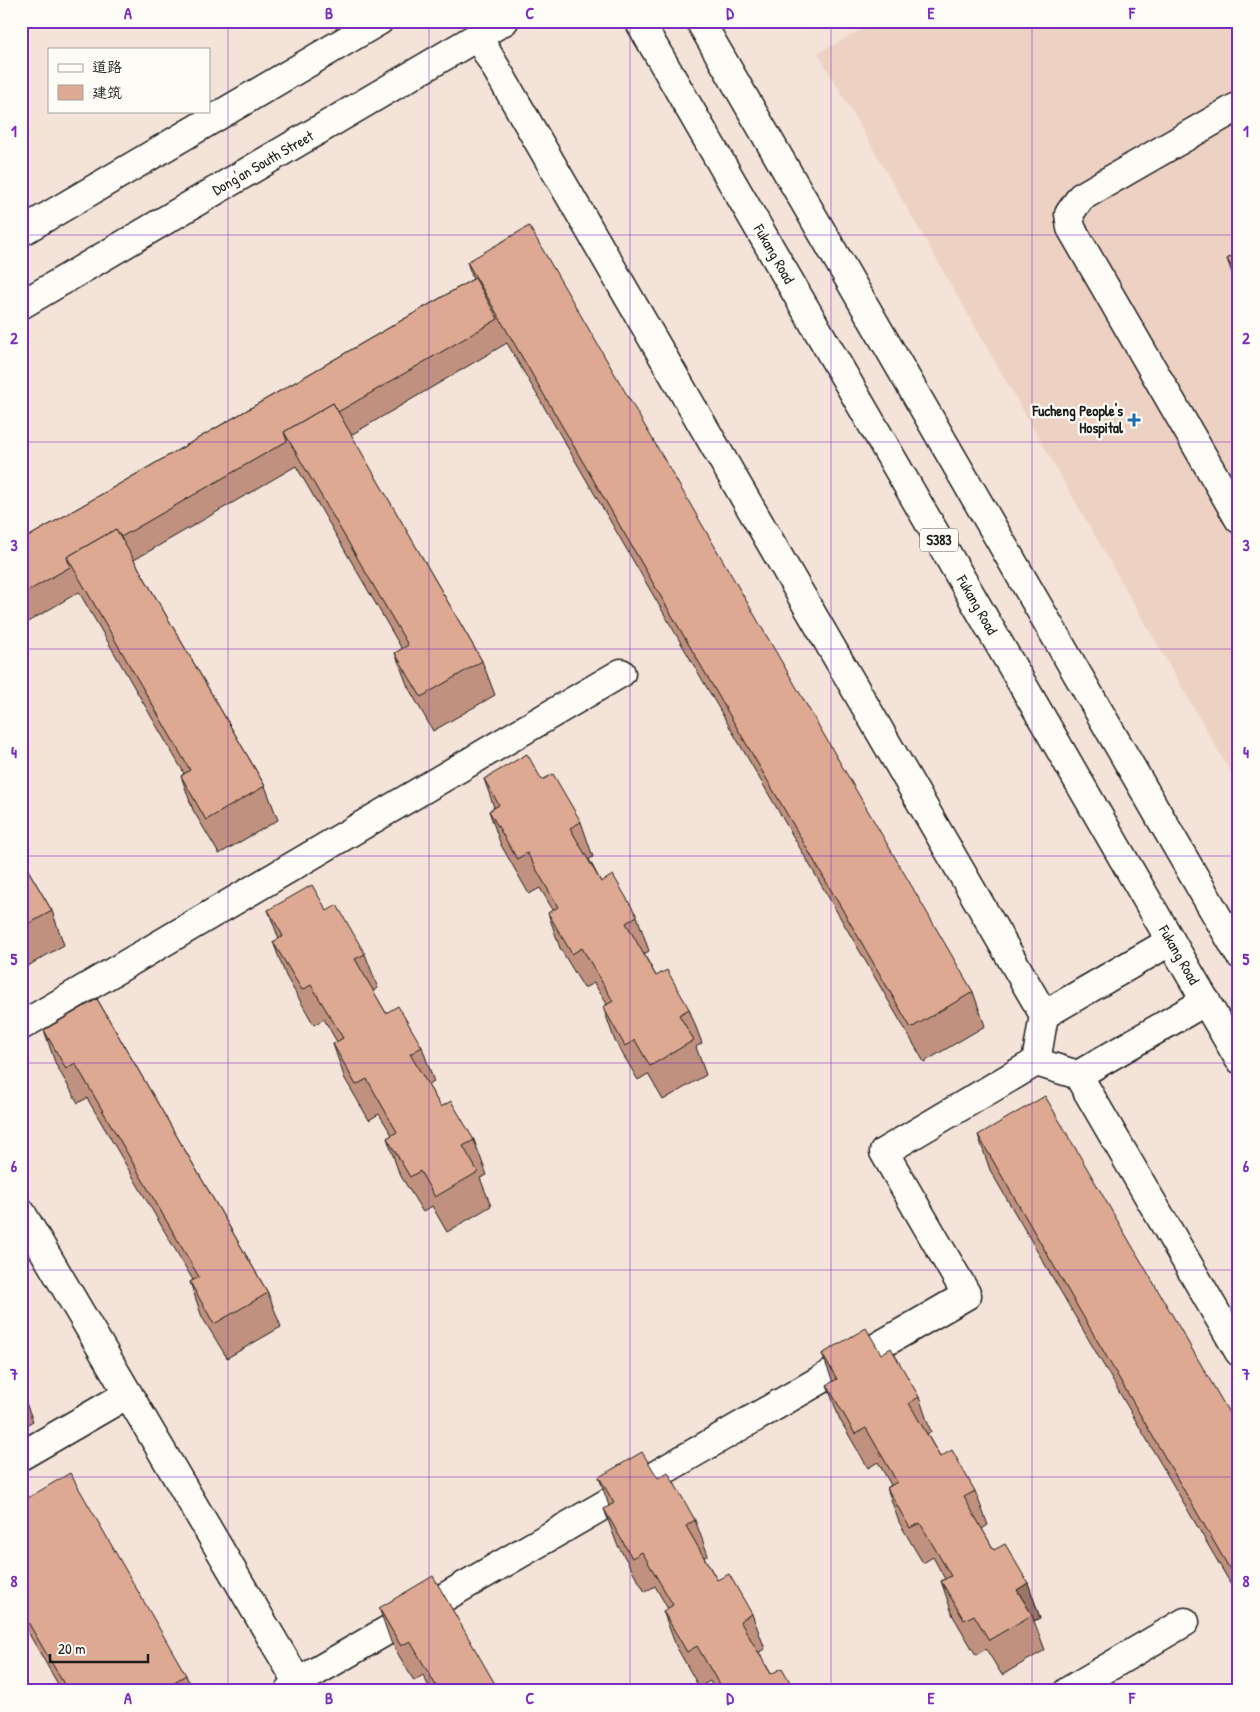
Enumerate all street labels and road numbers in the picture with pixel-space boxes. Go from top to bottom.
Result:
street label: Dong'an South Street [208,125,318,200]
street label: Fukang Road [749,219,800,287]
road number: S383 [920,528,958,552]
street label: Fukang Road [952,570,1003,638]
street label: Fukang Road [1154,920,1205,988]

